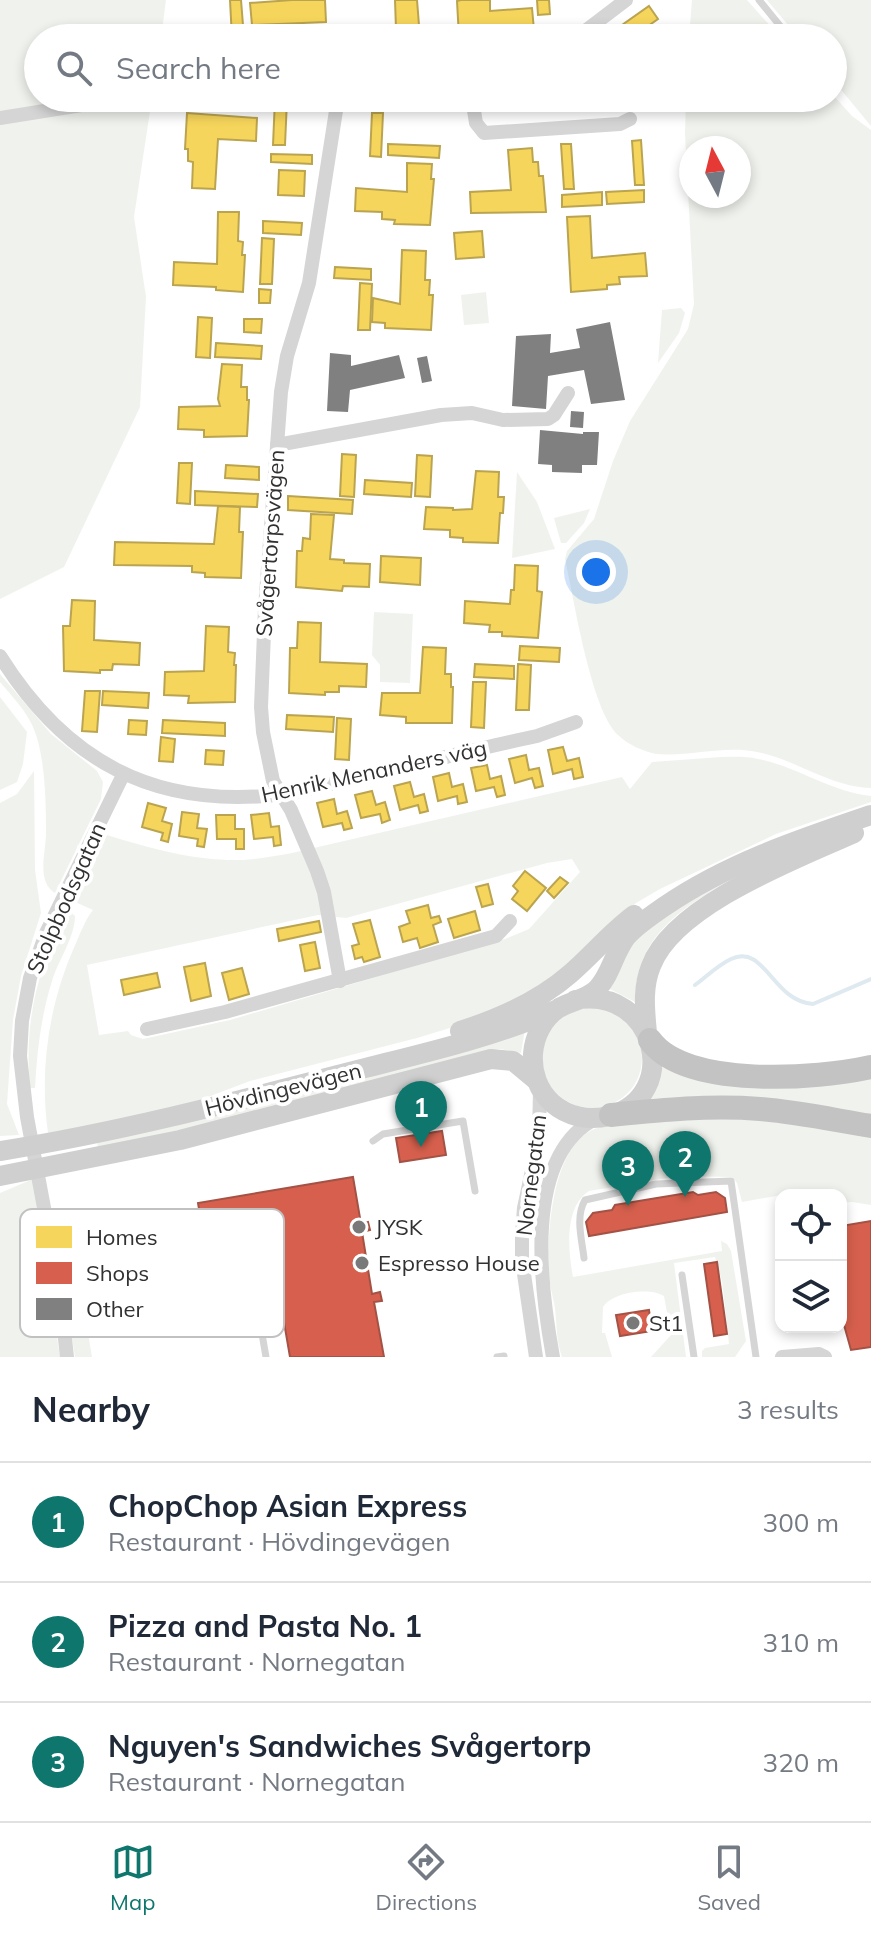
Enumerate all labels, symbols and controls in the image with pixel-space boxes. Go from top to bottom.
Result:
search box [24,24,847,112]
icon: search [52,46,96,90]
text: Search here [116,49,281,87]
north arrow [679,136,751,208]
street label: Svågertorpsvägen [250,449,290,637]
your location [576,552,616,592]
street label: Henrik Menanders väg [259,733,489,809]
street label: Stolpbodsgatan [20,818,112,978]
street label: Hövdingevägen [202,1056,364,1122]
pin: 1 [395,1081,447,1147]
street label: Nornegatan [510,1113,552,1237]
pin: 2 [659,1131,711,1197]
pin: 3 [602,1140,654,1206]
map controls [775,1189,847,1333]
button: locate [775,1189,847,1261]
legend [20,1209,284,1337]
place label: JYSK [375,1213,424,1241]
marker: JYSK [350,1218,368,1236]
text: Homes [86,1223,158,1251]
place label: Espresso House [378,1249,540,1277]
marker: Espresso House [353,1254,371,1272]
text: Shops [86,1259,149,1287]
button: layers [775,1261,847,1333]
text: Other [86,1295,144,1323]
place label: St1 [649,1309,684,1337]
marker: St1 [624,1314,642,1332]
text: Nearby [32,1388,150,1431]
text: 3 results [737,1393,839,1426]
text: ChopChop Asian Express [108,1487,467,1525]
text: 1 [50,1506,66,1539]
text: 300 m [763,1506,839,1539]
text: Restaurant · Hövdingevägen [108,1525,450,1558]
text: Pizza and Pasta No. 1 [108,1607,422,1645]
text: 2 [50,1626,66,1659]
text: 310 m [763,1626,839,1659]
text: Restaurant · Nornegatan [108,1645,405,1678]
text: Nguyen's Sandwiches Svågertorp [108,1727,591,1765]
text: 3 [50,1746,66,1779]
text: 320 m [763,1746,839,1779]
text: Restaurant · Nornegatan [108,1765,405,1798]
tab: Map [110,1840,155,1916]
tab: Directions [376,1840,477,1916]
tab: Saved [697,1840,761,1916]

